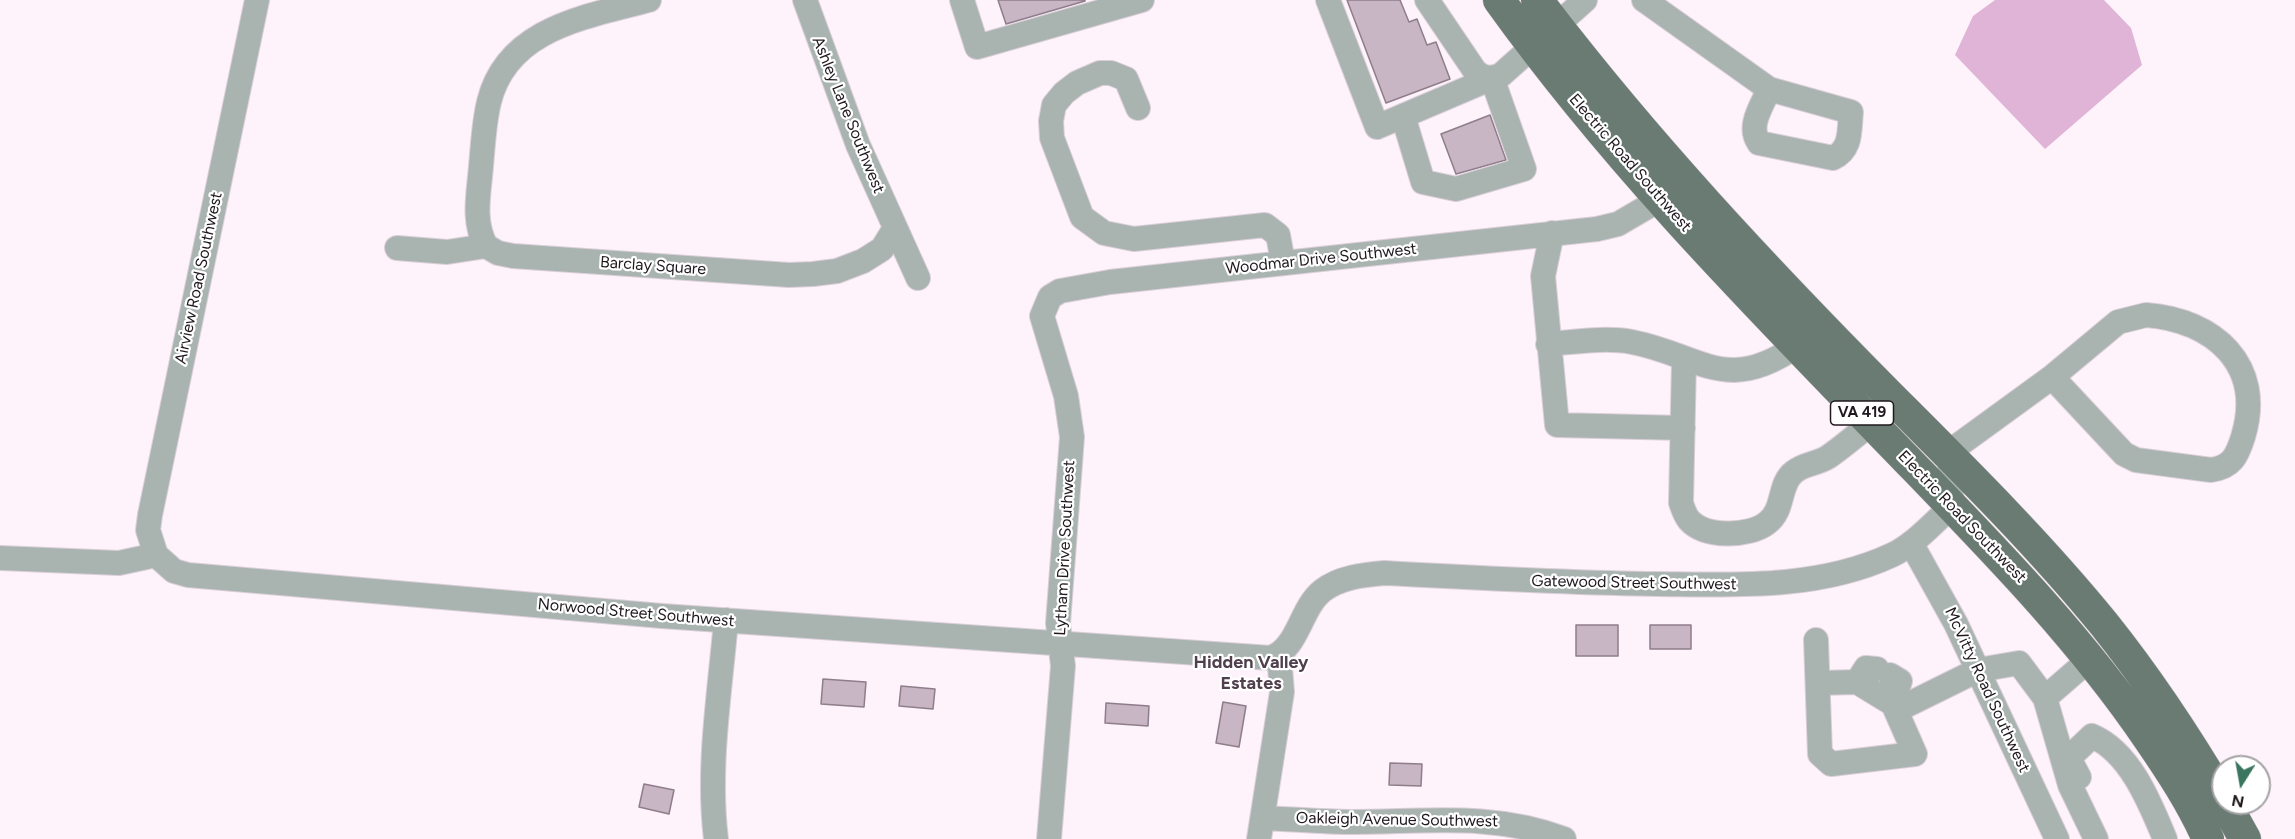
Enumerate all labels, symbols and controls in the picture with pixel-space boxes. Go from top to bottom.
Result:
street label: Ashley Lane Southwest [808,34,888,196]
street label: Electric Road Southwest [1565,90,1695,236]
street label: Airview Road Southwest [171,190,227,366]
street label: Woodmar Drive Southwest [1224,239,1418,279]
street label: Barclay Square [599,253,707,279]
road number: VA 419 [1830,401,1894,425]
street label: Electric Road Southwest [1894,447,2030,587]
street label: Lytham Drive Southwest [1051,460,1079,636]
street label: Gatewood Street Southwest [1531,572,1737,594]
street label: Norwood Street Southwest [537,595,735,631]
street label: McVitty Road Southwest [1940,604,2034,776]
district label: Hidden Valley Estates [1194,652,1308,694]
north arrow [2211,755,2271,815]
text: N [2230,791,2246,812]
street label: Oakleigh Avenue Southwest [1296,809,1498,831]

